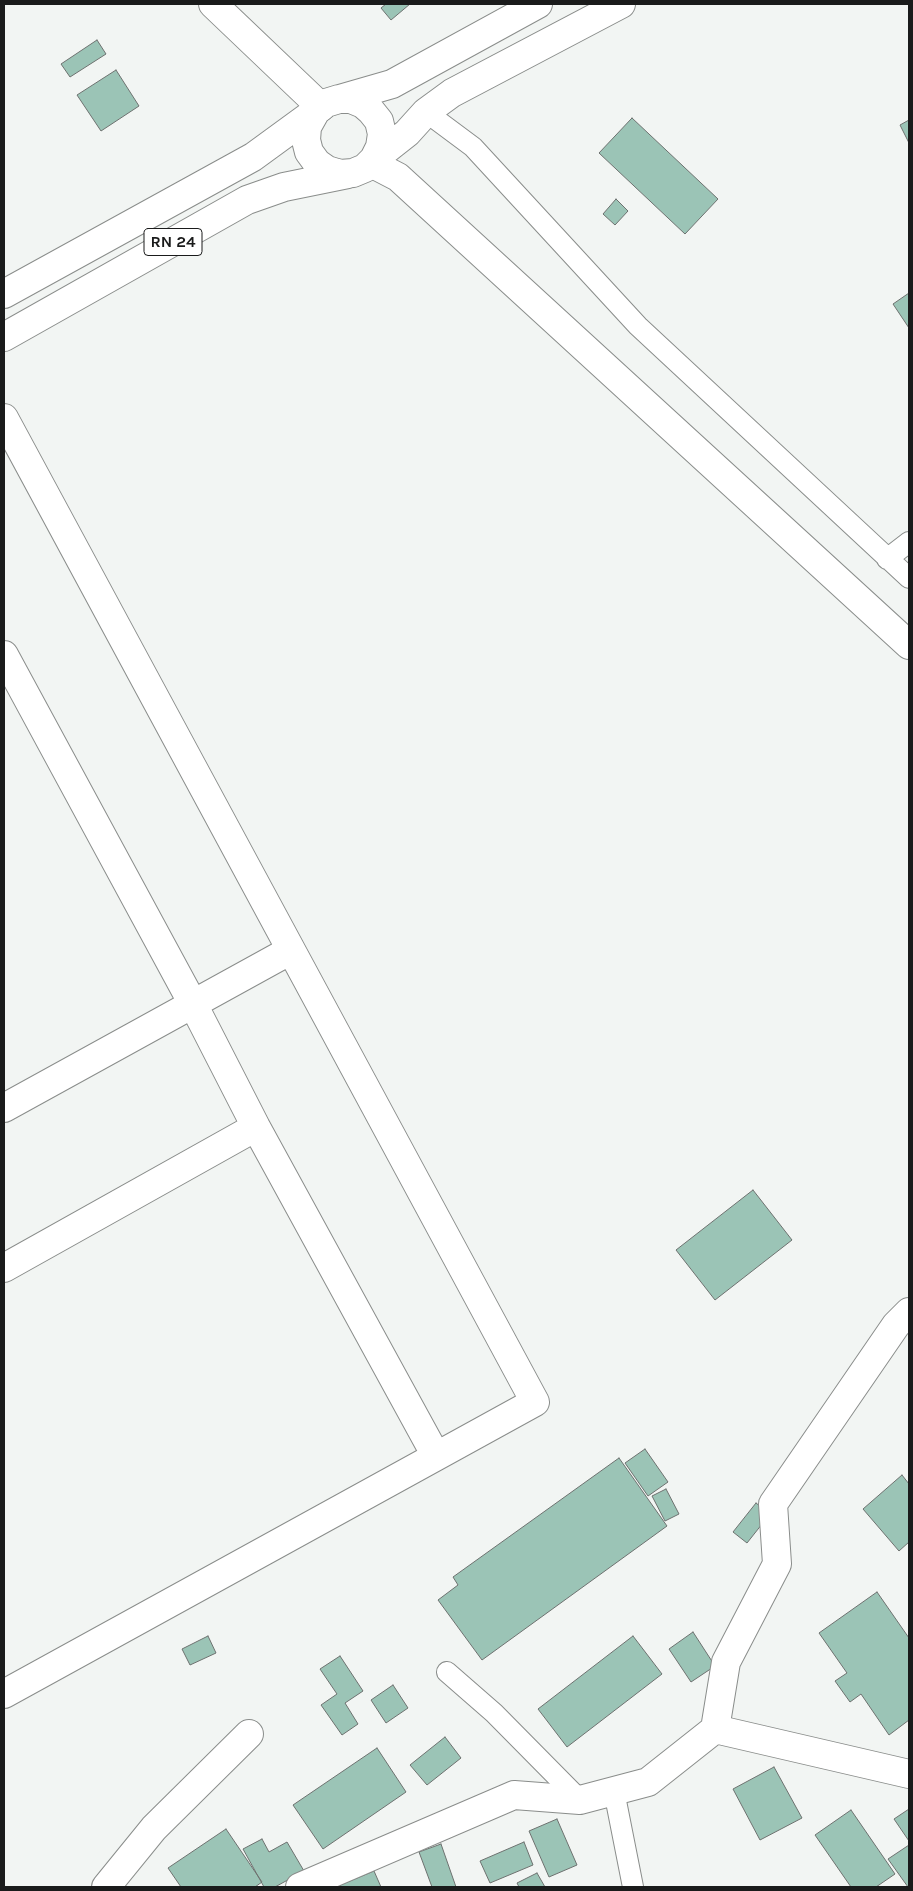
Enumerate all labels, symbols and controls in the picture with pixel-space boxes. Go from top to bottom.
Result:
road number: RN 24 [144,228,202,256]

